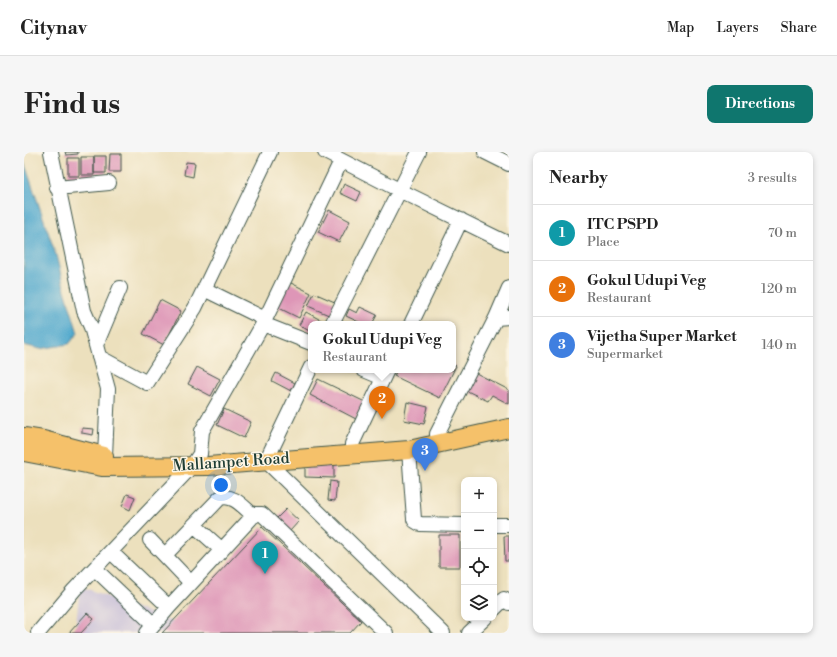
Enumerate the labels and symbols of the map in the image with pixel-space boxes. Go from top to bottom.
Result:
pin: 2 [369,386,395,419]
pin: 3 [412,438,438,471]
street label: Mallampet Road [172,448,290,476]
your location [211,475,231,495]
pin: 1 [252,541,278,574]

